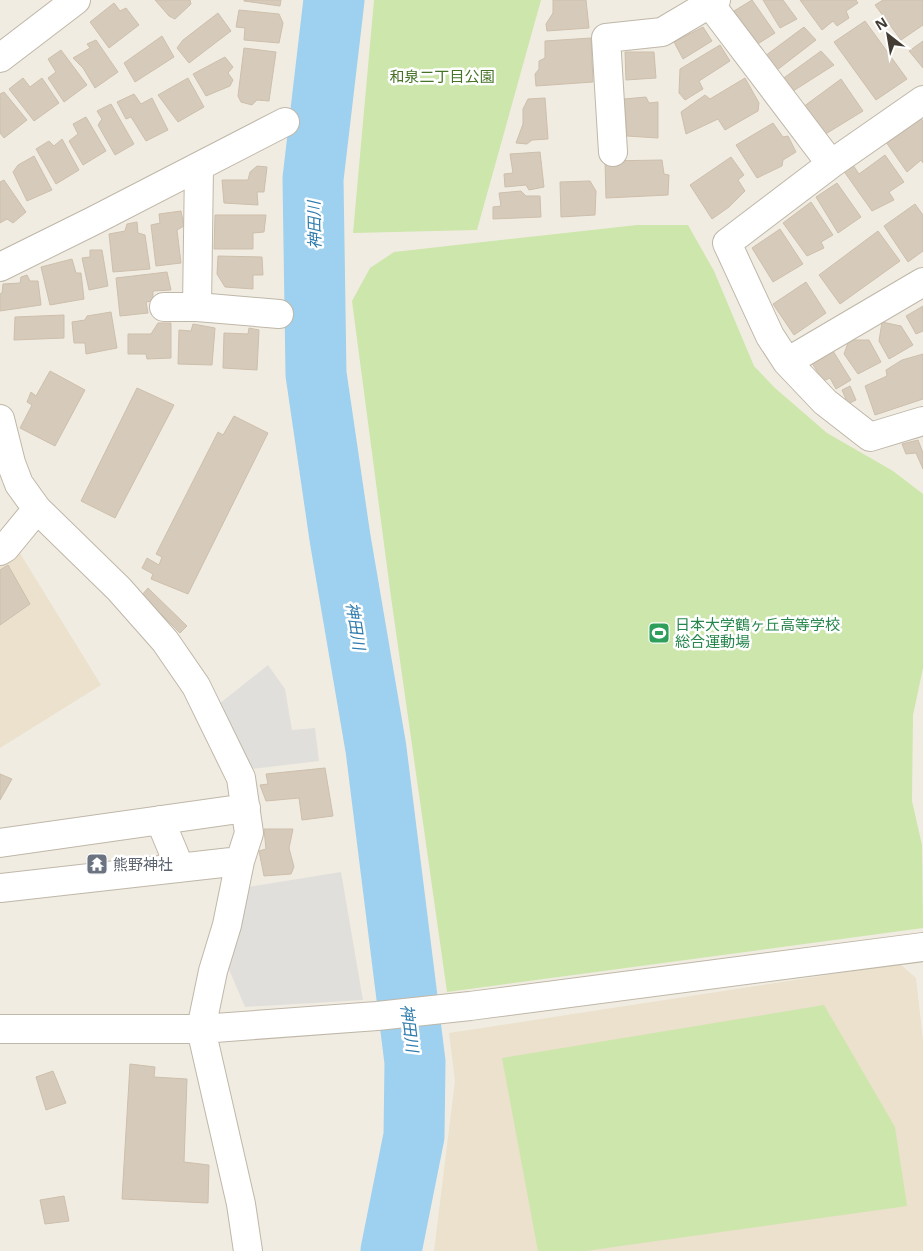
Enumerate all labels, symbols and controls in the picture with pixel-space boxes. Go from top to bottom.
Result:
north arrow [863,10,913,60]
text: N [871,12,891,35]
park label: 和泉二丁目公園 [389,66,495,86]
water label: 神田川 [303,199,325,249]
water label: 神田川 [341,601,371,653]
place label: 日本大学鶴ヶ丘高等学校 総合運動場 [675,614,840,651]
sports icon: 日本大学鶴ヶ丘高等学校 総合運動場 [647,621,671,645]
temple icon: 熊野神社 [85,852,109,876]
place label: 熊野神社 [113,854,173,874]
water label: 神田川 [396,1003,424,1055]

